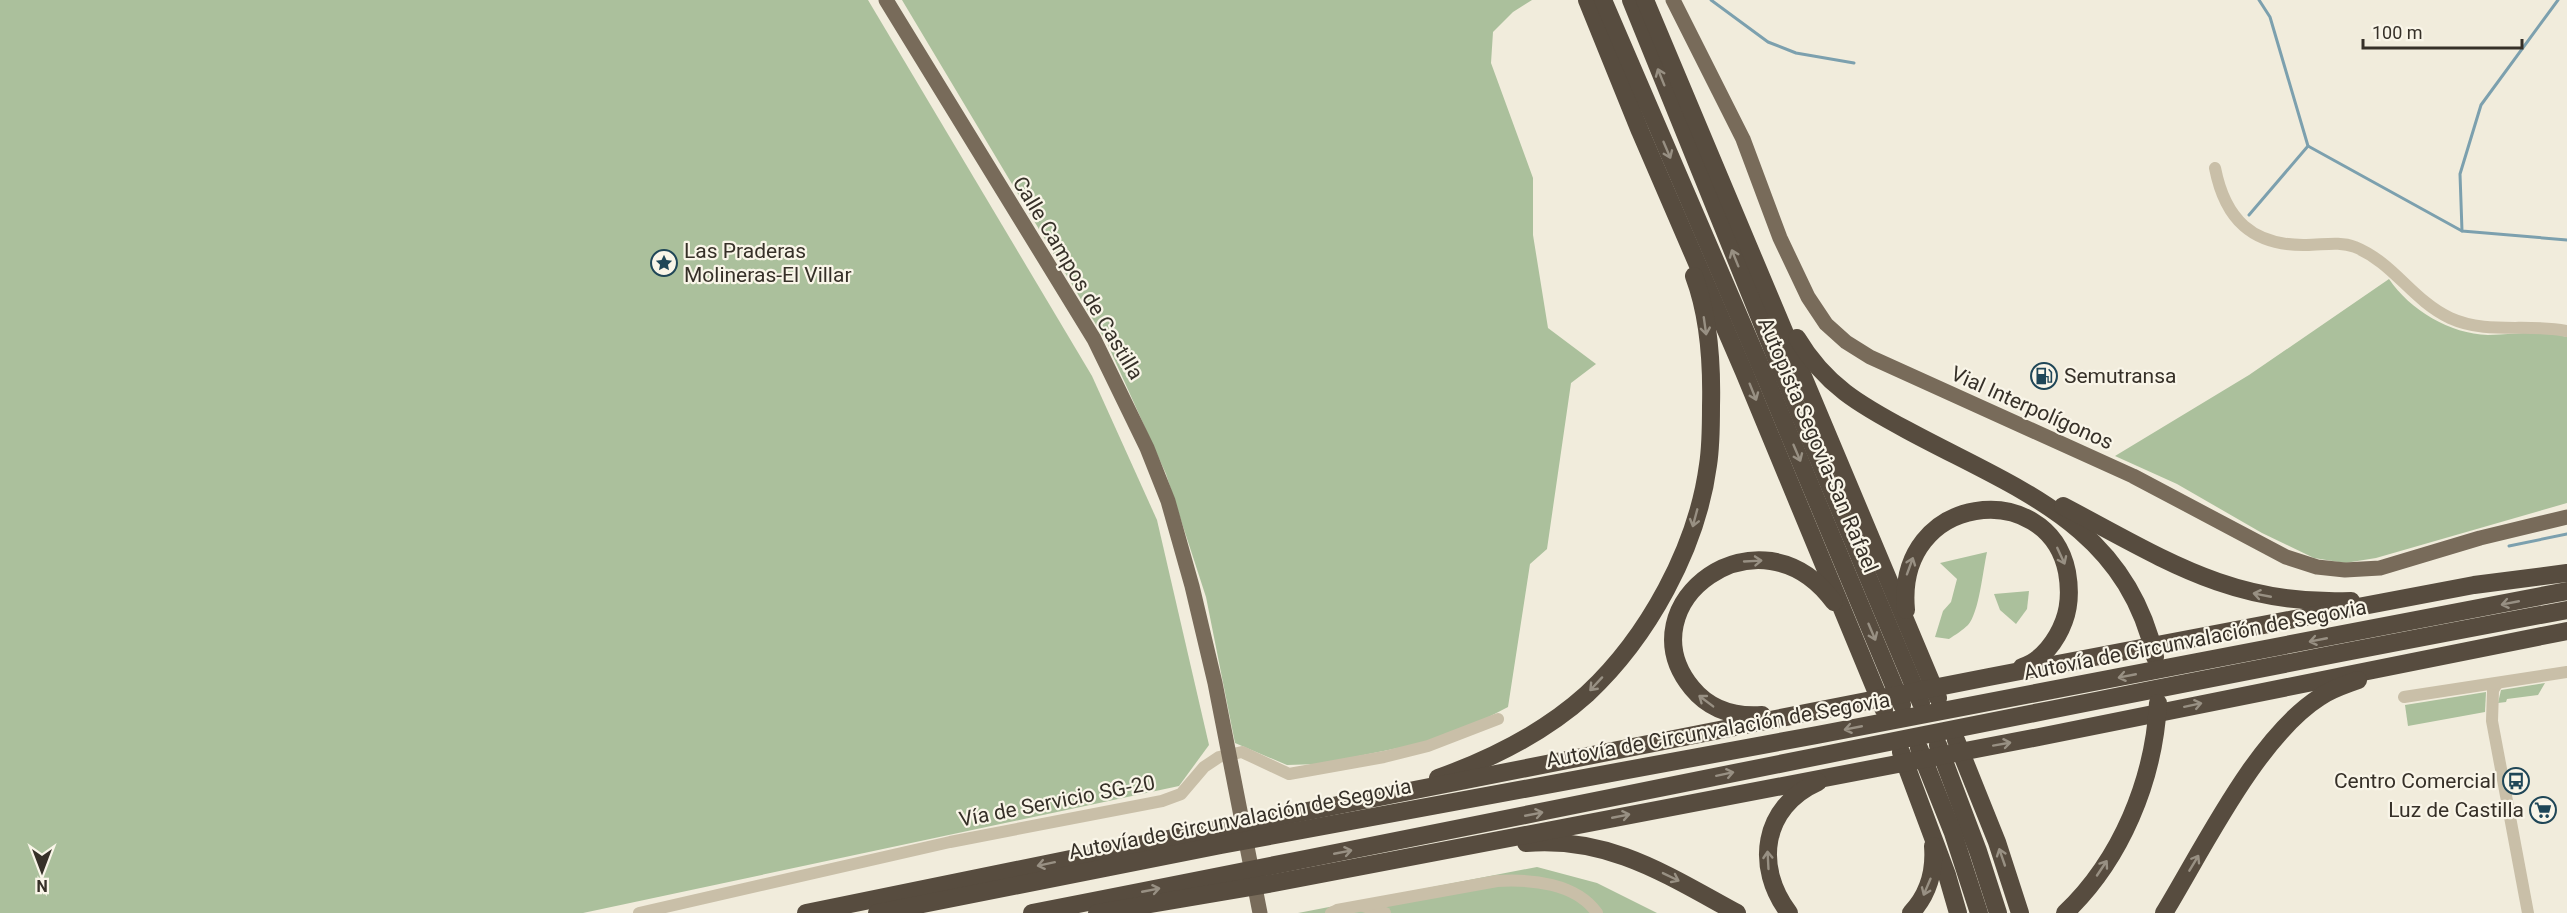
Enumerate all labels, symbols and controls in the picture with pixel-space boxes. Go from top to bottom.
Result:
scale bar [2363,12,2522,50]
text: 100 m [2372,22,2423,43]
one-way arrow [1655,68,1666,87]
one-way arrow [1662,141,1673,159]
street label: Calle Campos de Castilla [1008,172,1148,384]
place label: Las Praderas Molineras-El Villar [684,239,852,287]
place icon: Las Praderas Molineras-El Villar [649,248,679,278]
one-way arrow [1729,249,1740,267]
street label: Autopista Segovia-San Rafael [1753,314,1883,576]
one-way arrow [1700,315,1711,335]
street label: Vial Interpolígonos [1947,361,2117,455]
fuel station icon: Semutransa [2029,361,2059,391]
place label: Semutransa [2064,364,2176,388]
one-way arrow [1748,382,1759,401]
one-way arrow [1792,443,1803,461]
one-way arrow [1689,509,1700,528]
one-way arrow [2056,547,2068,565]
one-way arrow [1742,555,1762,566]
one-way arrow [1906,557,1917,576]
one-way arrow [2252,589,2272,600]
street label: Autovía de Circunvalación de Segovia [2022,595,2368,685]
one-way arrow [2500,598,2520,609]
one-way arrow [1867,623,1878,641]
one-way arrow [2309,635,2329,646]
one-way arrow [2117,671,2137,682]
one-way arrow [1589,676,1603,691]
street label: Autovía de Circunvalación de Segovia [1544,688,1892,772]
one-way arrow [1699,694,1715,707]
one-way arrow [2183,699,2202,710]
one-way arrow [1843,723,1863,734]
one-way arrow [1992,738,2011,749]
bus stop icon: Centro Comercial [2501,766,2531,796]
one-way arrow [1715,768,1734,779]
place label: Centro Comercial [2334,769,2496,793]
street label: Vía de Servicio SG-20 [957,770,1157,832]
street label: Autovía de Circunvalación de Segovia [1067,774,1413,864]
supermarket icon: Luz de Castilla [2528,795,2558,825]
place label: Luz de Castilla [2388,798,2524,822]
one-way arrow [1524,808,1543,819]
one-way arrow [1611,810,1631,821]
north arrow [12,841,72,901]
one-way arrow [1332,846,1352,857]
one-way arrow [1996,848,2007,867]
one-way arrow [1763,850,1774,870]
one-way arrow [2189,855,2201,872]
one-way arrow [1036,859,1056,870]
one-way arrow [2096,860,2108,877]
one-way arrow [1661,872,1679,883]
text: N [36,876,48,895]
one-way arrow [1921,877,1932,895]
one-way arrow [1141,884,1161,895]

